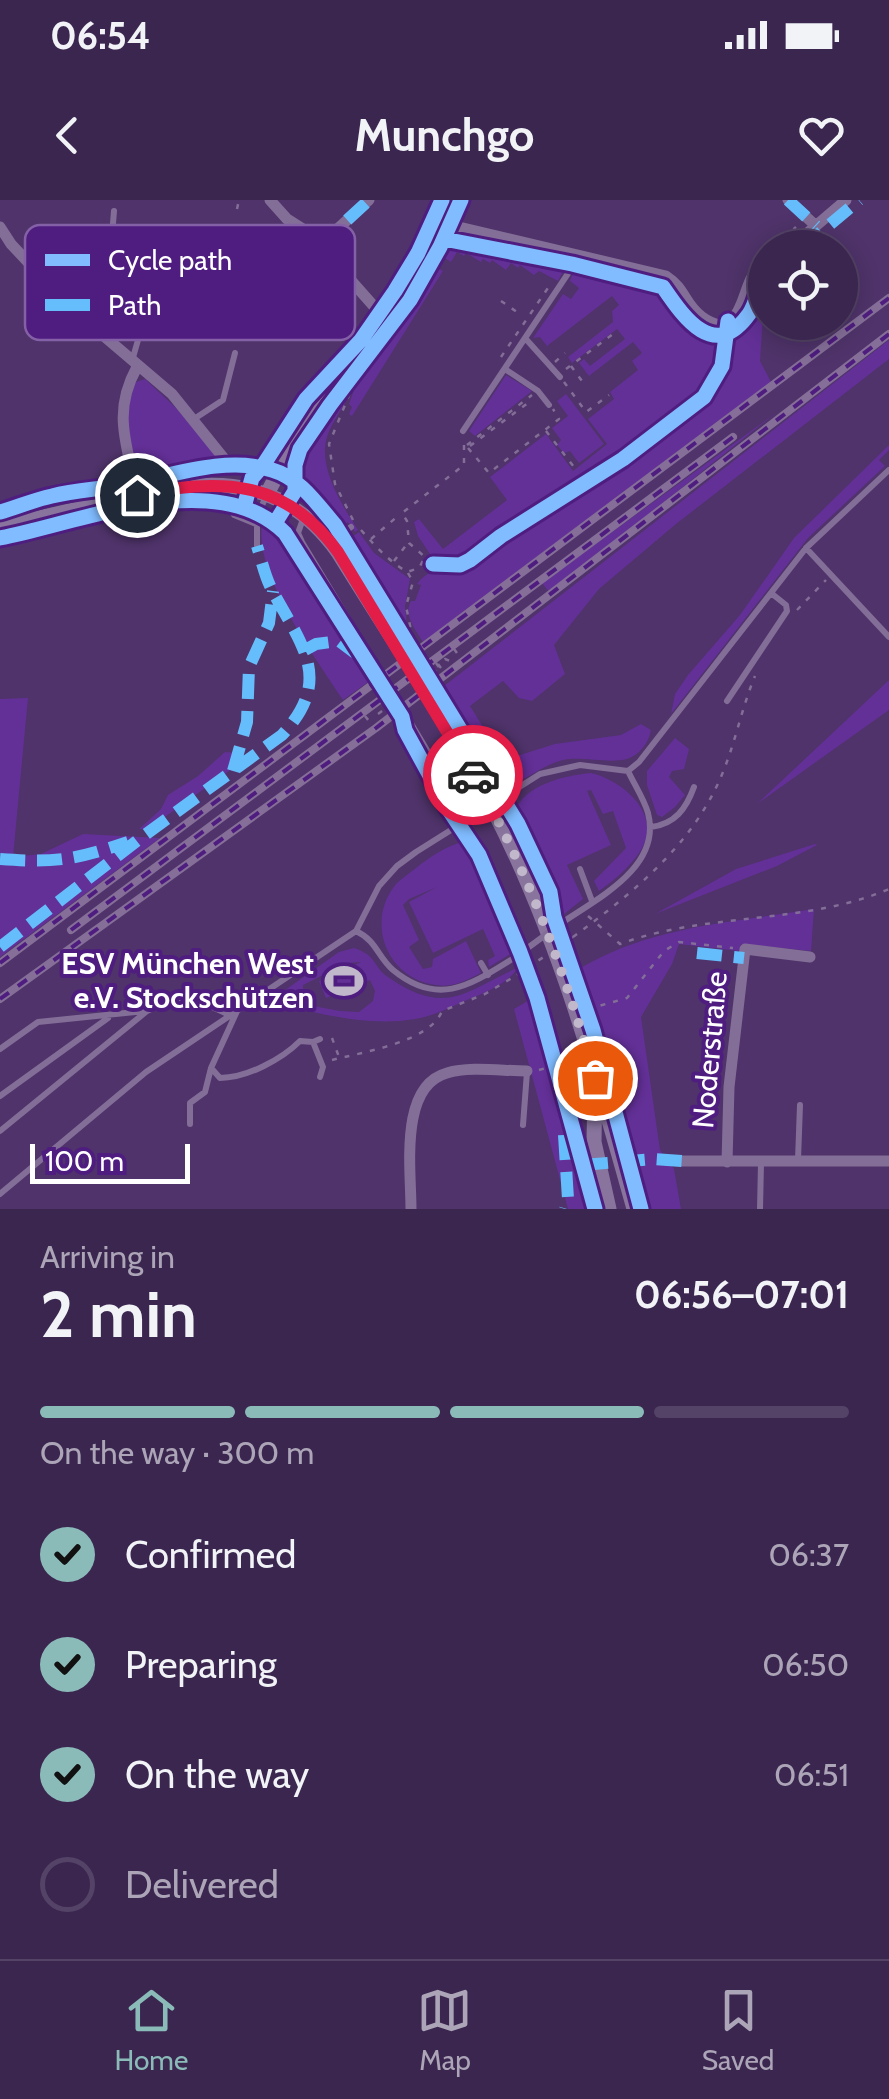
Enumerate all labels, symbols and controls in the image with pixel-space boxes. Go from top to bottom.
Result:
text: 06:54 [50,12,151,59]
icon: back [40,108,95,163]
text: Munchgo [355,108,534,162]
icon: heart [794,108,849,163]
legend [25,225,355,340]
map controls [748,230,858,340]
button: locate [748,230,858,340]
text: Cycle path [108,243,232,277]
text: Path [108,288,161,322]
pin [95,453,180,538]
icon: home [110,468,165,523]
courier [423,725,523,825]
icon: car [446,748,501,803]
place label: ESV München West e.V. Stockschützen [61,945,314,1016]
sports icon: ESV München West e.V. Stockschützen [323,960,365,1002]
street label: Noderstraße [684,970,735,1130]
pin [553,1036,638,1121]
icon: bag [568,1051,623,1106]
scale bar [30,1139,190,1184]
text: 100 m [45,1144,124,1178]
text: Arriving in [40,1237,175,1276]
text: 06:56–07:01 [634,1271,849,1318]
text: 2 min [40,1274,197,1353]
text: On the way · 300 m [40,1433,314,1472]
icon: check [40,1527,95,1582]
text: Confirmed [125,1531,296,1578]
text: 06:37 [768,1535,849,1574]
icon: check [40,1637,95,1692]
text: Preparing [125,1641,277,1688]
text: 06:50 [762,1645,849,1684]
icon: check [40,1747,95,1802]
text: On the way [125,1751,309,1798]
text: 06:51 [774,1755,849,1794]
text: Delivered [125,1861,279,1908]
tab: Home [115,1983,188,2077]
tab: Map [417,1983,472,2077]
tab: Saved [702,1983,774,2077]

